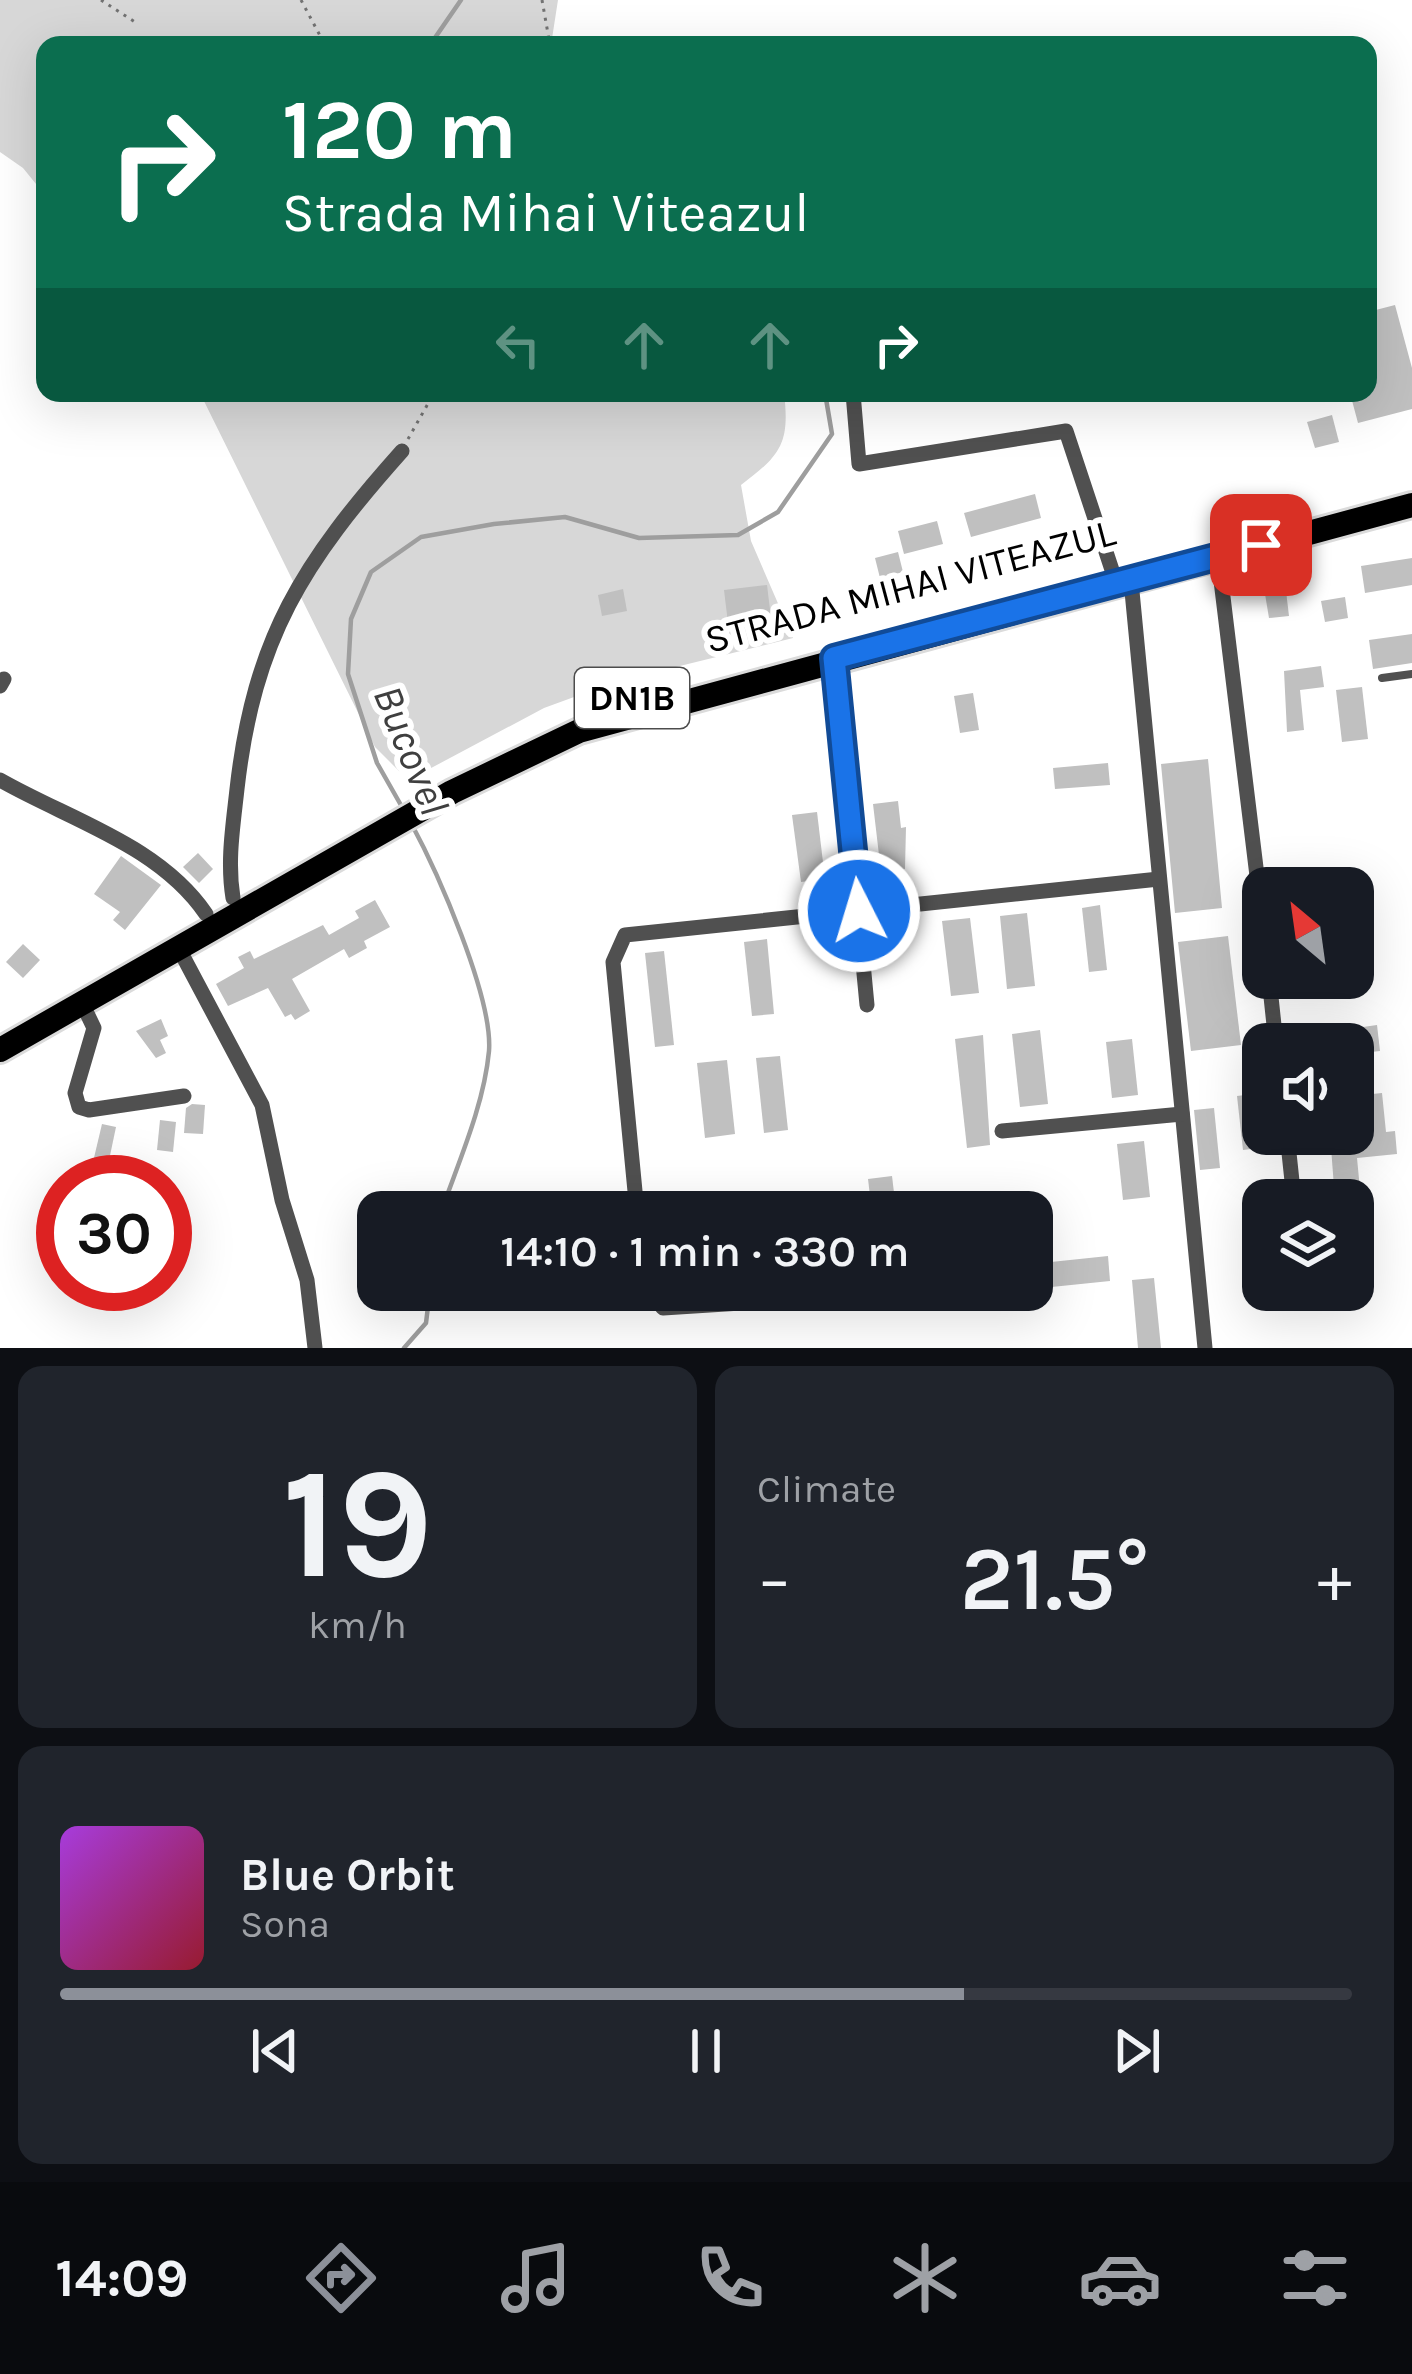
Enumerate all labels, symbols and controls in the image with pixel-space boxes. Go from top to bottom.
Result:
text: 120 m [282,81,517,179]
icon: right [84,84,240,240]
text: Strada Mihai Viteazul [282,181,809,245]
icon: left [485,312,551,378]
icon: ahead [611,312,677,378]
icon: ahead [737,312,803,378]
icon: right [863,312,929,378]
pin [1210,494,1312,596]
street label: STRADA MIHAI VITEAZUL [700,509,1120,663]
icon: arrive [1228,512,1294,578]
road number: DN1B [575,668,689,728]
water label: Bucovel [362,678,460,822]
position arrow [796,848,922,974]
north arrow [1242,867,1374,999]
map controls [1242,867,1374,1311]
button: sound [1242,1023,1374,1155]
speed limit sign: 30 [36,1155,192,1311]
button: layers [1242,1179,1374,1311]
text: 14:10 · 1 min · 330 m [500,1225,910,1277]
text: 19 [282,1433,433,1615]
text: Climate [757,1466,896,1512]
text: 21.5° [960,1526,1149,1632]
text: − [757,1540,792,1618]
text: + [1317,1540,1352,1618]
text: km/h [308,1602,407,1648]
text: Blue Orbit [240,1849,455,1901]
text: Sona [240,1901,330,1947]
icon: previous [242,2018,308,2084]
icon: pause [673,2018,739,2084]
icon: next [1104,2018,1170,2084]
icon: directions [299,2236,383,2320]
icon: music [494,2236,578,2320]
icon: phone [688,2236,772,2320]
icon: climate [883,2236,967,2320]
icon: car [1078,2236,1162,2320]
icon: filters [1273,2236,1357,2320]
text: 14:09 [55,2246,188,2310]

